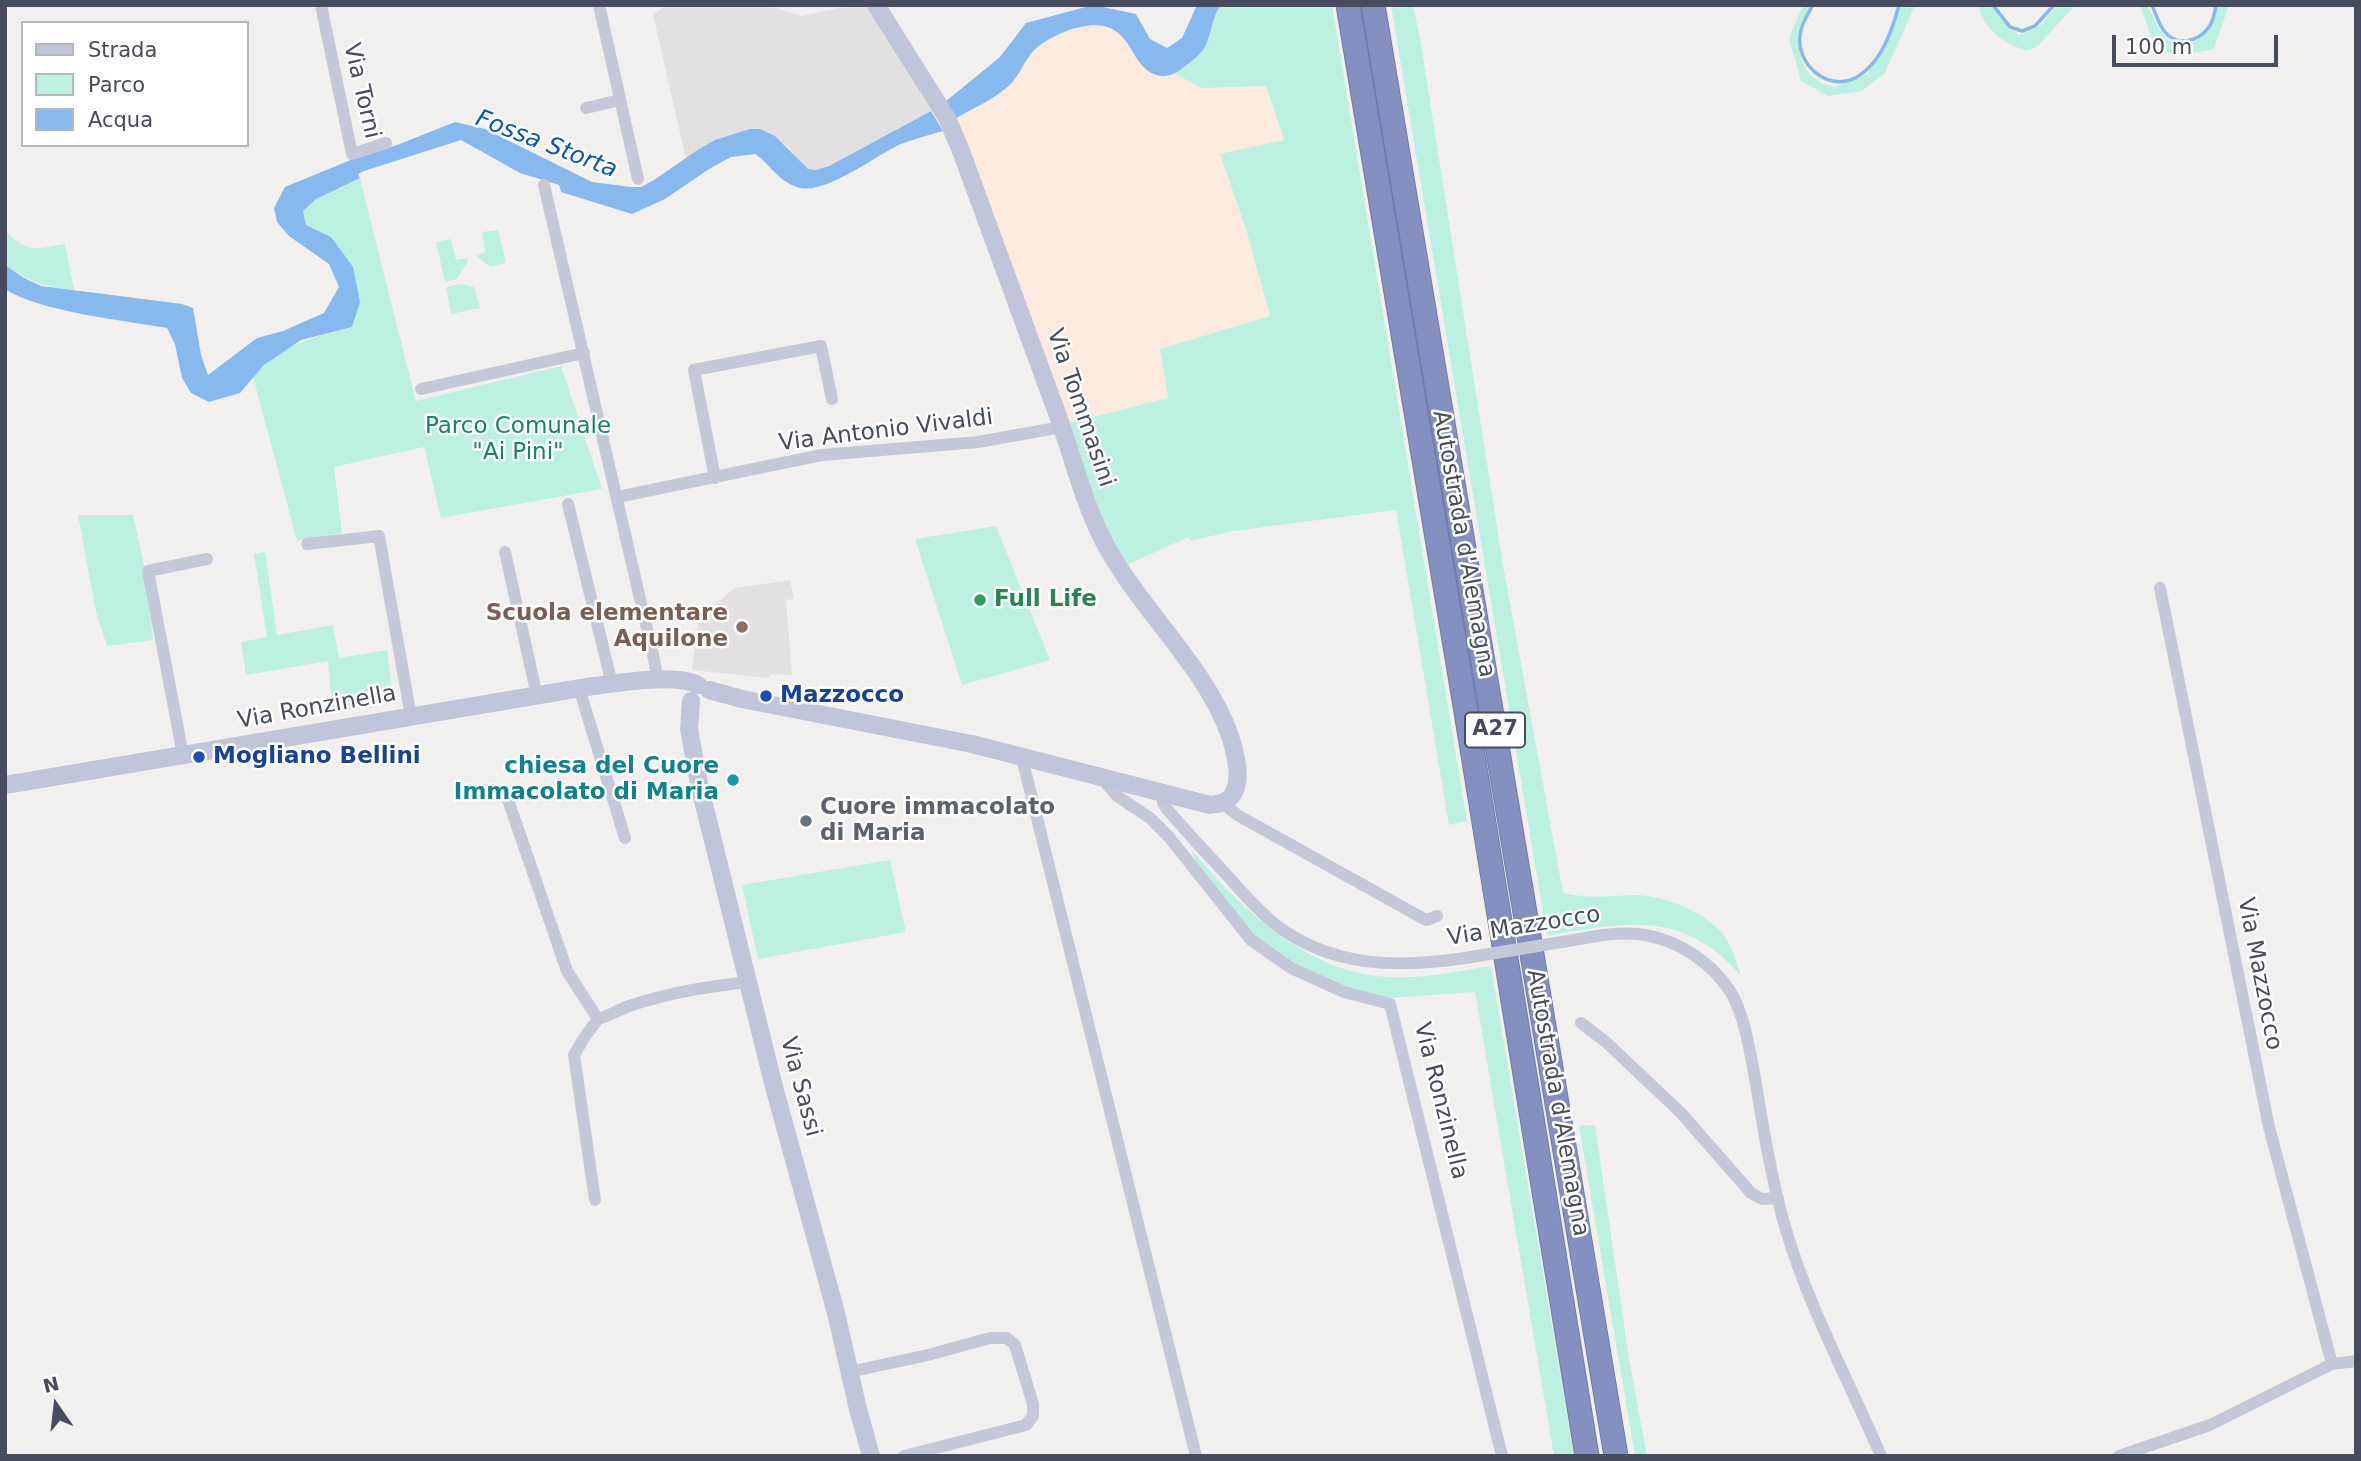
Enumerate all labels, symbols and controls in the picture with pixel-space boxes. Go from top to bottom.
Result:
legend [21,21,248,147]
scale bar [2116,21,2282,65]
text: 100 m [2125,35,2192,59]
text: Strada [88,38,157,62]
street label: Via Torni [337,41,385,141]
text: Parco [88,73,145,97]
water label: Fossa Storta [471,105,621,185]
text: Acqua [88,108,153,132]
street label: Via Tommasini [1040,325,1120,491]
street label: Via Antonio Vivaldi [777,404,995,458]
street label: Autostrada d'Alemagna [1426,408,1500,680]
park label: Parco Comunale "Ai Pini" [425,413,611,467]
place label: Full Life [994,586,1097,614]
marker: Full Life [972,592,988,608]
place label: Scuola elementare Aquilone [486,600,728,654]
marker: Scuola elementare Aquilone [734,619,750,635]
street label: Via Ronzinella [235,680,399,736]
place label: Mazzocco [780,682,904,710]
marker: Mazzocco [758,688,774,704]
road number: A27 [1465,712,1525,748]
place label: Mogliano Bellini [213,743,421,771]
marker: Mogliano Bellini [191,749,207,765]
place label: chiesa del Cuore Immacolato di Maria [454,753,719,807]
marker: chiesa del Cuore Immacolato di Maria [725,772,741,788]
place label: Cuore immacolato di Maria [820,794,1055,848]
marker: Cuore immacolato di Maria [798,813,814,829]
street label: Via Mazzocco [2231,896,2287,1052]
street label: Via Mazzocco [1446,901,1602,953]
street label: Autostrada d'Alemagna [1520,967,1594,1239]
street label: Via Ronzinella [1407,1020,1473,1182]
street label: Via Sassi [773,1034,827,1140]
north arrow [21,1370,91,1440]
text: N [41,1372,61,1397]

